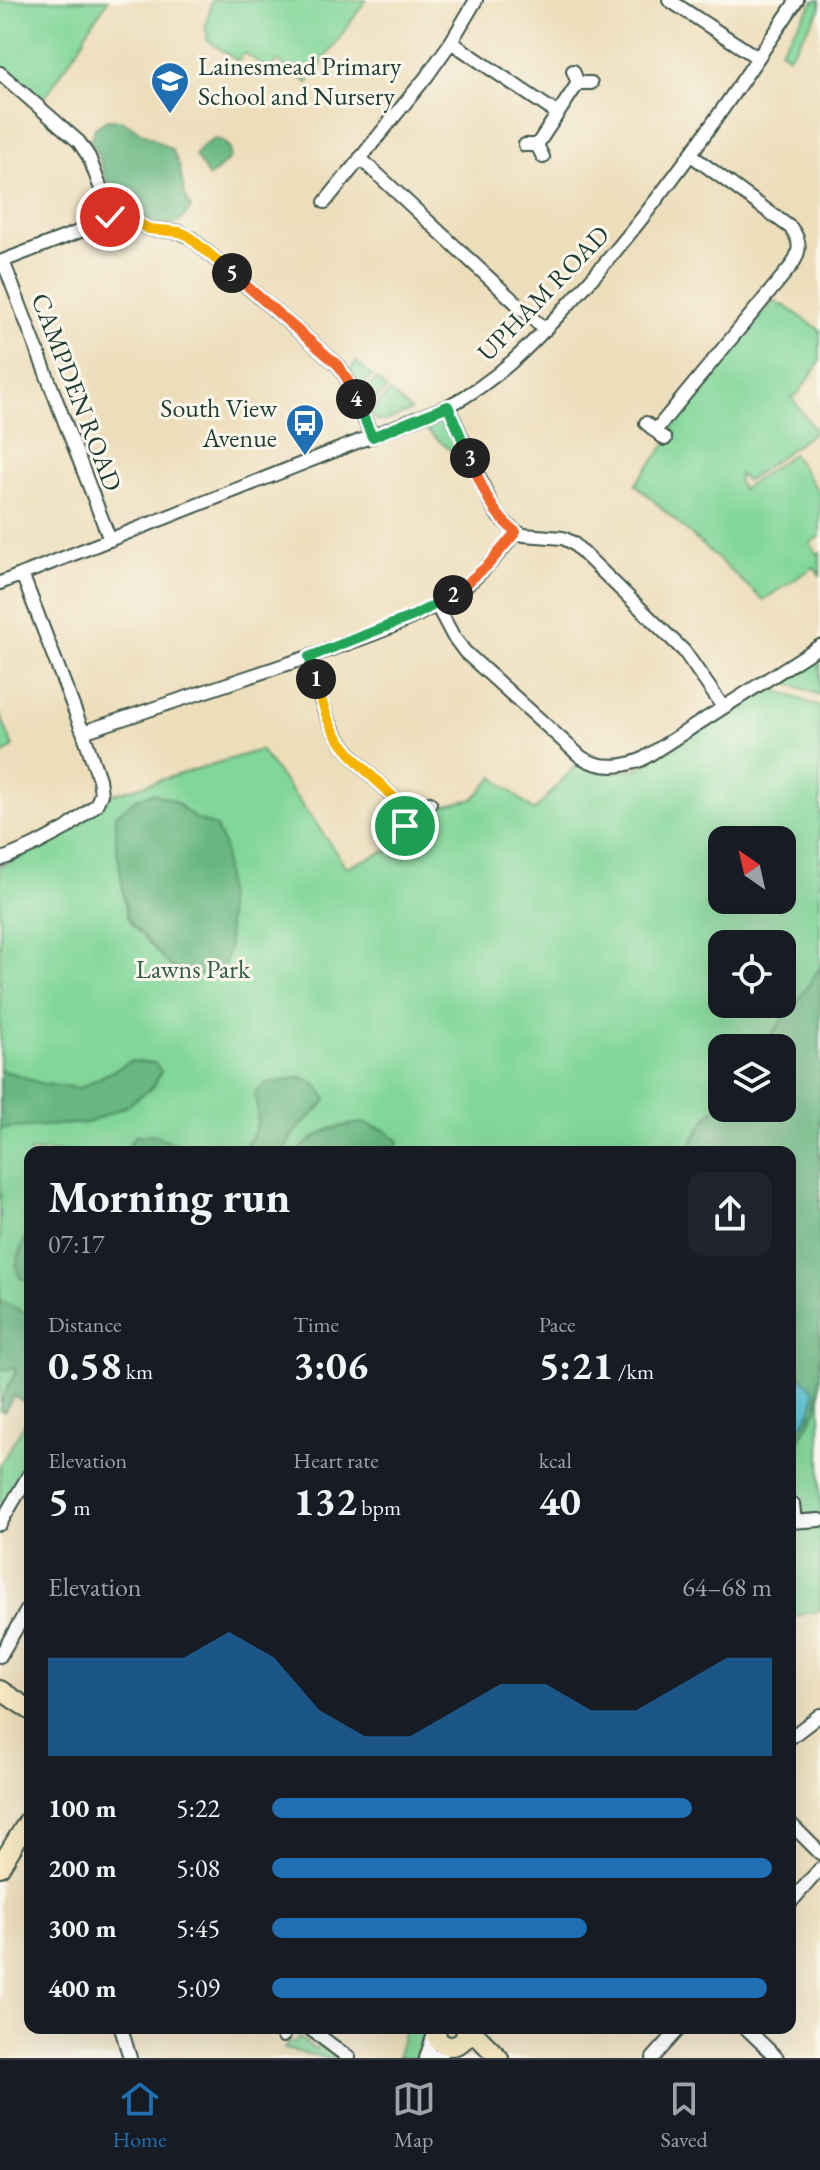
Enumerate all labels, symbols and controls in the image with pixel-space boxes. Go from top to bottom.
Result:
place label: Lainesmead Primary School and Nursery [198,49,402,113]
school or university icon: Lainesmead Primary School and Nursery [149,60,191,115]
pin [76,183,144,251]
icon: check [88,195,132,239]
street label: UPHAM ROAD [469,218,617,368]
pin: 5 [212,253,252,293]
text: 5 [226,258,238,287]
street label: CAMPDEN ROAD [24,288,130,496]
pin: 4 [336,379,376,419]
text: 4 [350,384,362,413]
place label: South View Avenue [160,391,277,455]
bus stop icon: South View Avenue [284,402,326,457]
pin: 3 [450,438,490,478]
text: 3 [464,443,476,472]
pin: 2 [433,575,473,615]
text: 2 [447,580,459,609]
pin: 1 [296,659,336,699]
text: 1 [310,664,322,693]
pin [371,792,439,860]
icon: arrive [383,804,427,848]
north arrow [708,826,796,914]
map controls [708,826,796,1122]
button: locate [708,930,796,1018]
park label: Lawns Park [136,952,251,986]
button: layers [708,1034,796,1122]
text: Morning run [48,1168,290,1225]
button: share [688,1172,772,1256]
text: 07:17 [48,1227,104,1261]
text: Distance [48,1310,121,1339]
text: Time [293,1310,339,1339]
text: Pace [539,1310,576,1339]
text: 0.58 [48,1339,121,1391]
text: 3:06 [293,1339,368,1391]
text: 5:21 [539,1339,613,1391]
text: km [121,1357,153,1386]
text: /km [613,1357,654,1386]
text: Elevation [48,1446,127,1475]
text: Heart rate [293,1446,379,1475]
text: kcal [539,1446,572,1475]
text: 5 [48,1475,69,1527]
text: 132 [293,1475,357,1527]
text: 40 [539,1475,581,1527]
text: m [69,1493,91,1522]
text: bpm [357,1493,401,1522]
text: Elevation [48,1570,142,1604]
text: 64–68 m [682,1570,772,1604]
text: 100 m [48,1791,116,1825]
text: 5:22 [176,1791,220,1825]
text: 200 m [48,1851,116,1885]
text: 5:08 [176,1851,220,1885]
text: 300 m [48,1911,116,1945]
text: 5:45 [176,1911,220,1945]
text: 400 m [48,1971,116,2005]
text: 5:09 [176,1971,220,2005]
tab: Home [112,2077,167,2154]
tab: Map [392,2077,436,2154]
tab: Saved [660,2077,708,2154]

